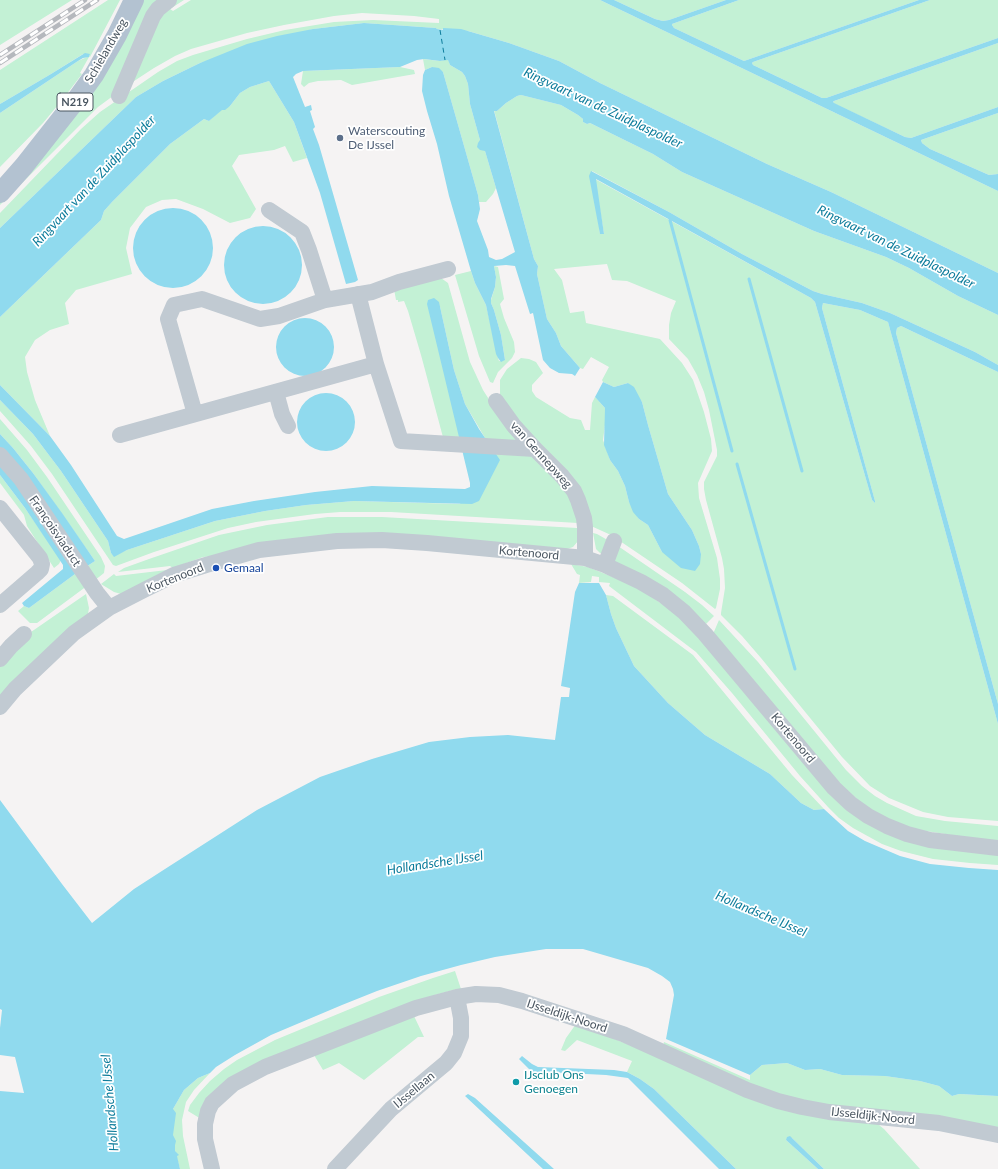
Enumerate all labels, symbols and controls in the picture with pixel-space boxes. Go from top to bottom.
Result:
street label: Schielandweg [82,16,130,86]
water label: Ringvaart van de Zuidplaspolder [521,64,685,152]
road number: N219 [57,93,93,111]
water label: Ringvaart van de Zuidplaspolder [29,112,159,250]
place label: Waterscouting De IJssel [348,124,425,152]
marker: Waterscouting De IJssel [335,133,345,143]
water label: Ringvaart van de Zuidplaspolder [815,202,977,292]
street label: van Gennepweg [507,419,575,491]
street label: Françoisviaduct [26,493,84,569]
street label: Kortenoord [498,543,560,563]
street label: Kortenoord [144,560,206,596]
place label: Gemaal [224,561,264,575]
marker: Gemaal [211,563,221,573]
street label: Kortenoord [768,710,818,766]
water label: Hollandsche IJssel [386,848,484,878]
water label: Hollandsche IJssel [713,888,809,940]
street label: IJsseldijk-Noord [525,996,609,1036]
water label: Hollandsche IJssel [98,1054,122,1152]
place label: IJsclub Ons Genoegen [524,1068,584,1096]
street label: IJssellaan [391,1069,437,1111]
marker: IJsclub Ons Genoegen [511,1077,521,1087]
street label: IJsseldijk-Noord [831,1104,915,1128]

